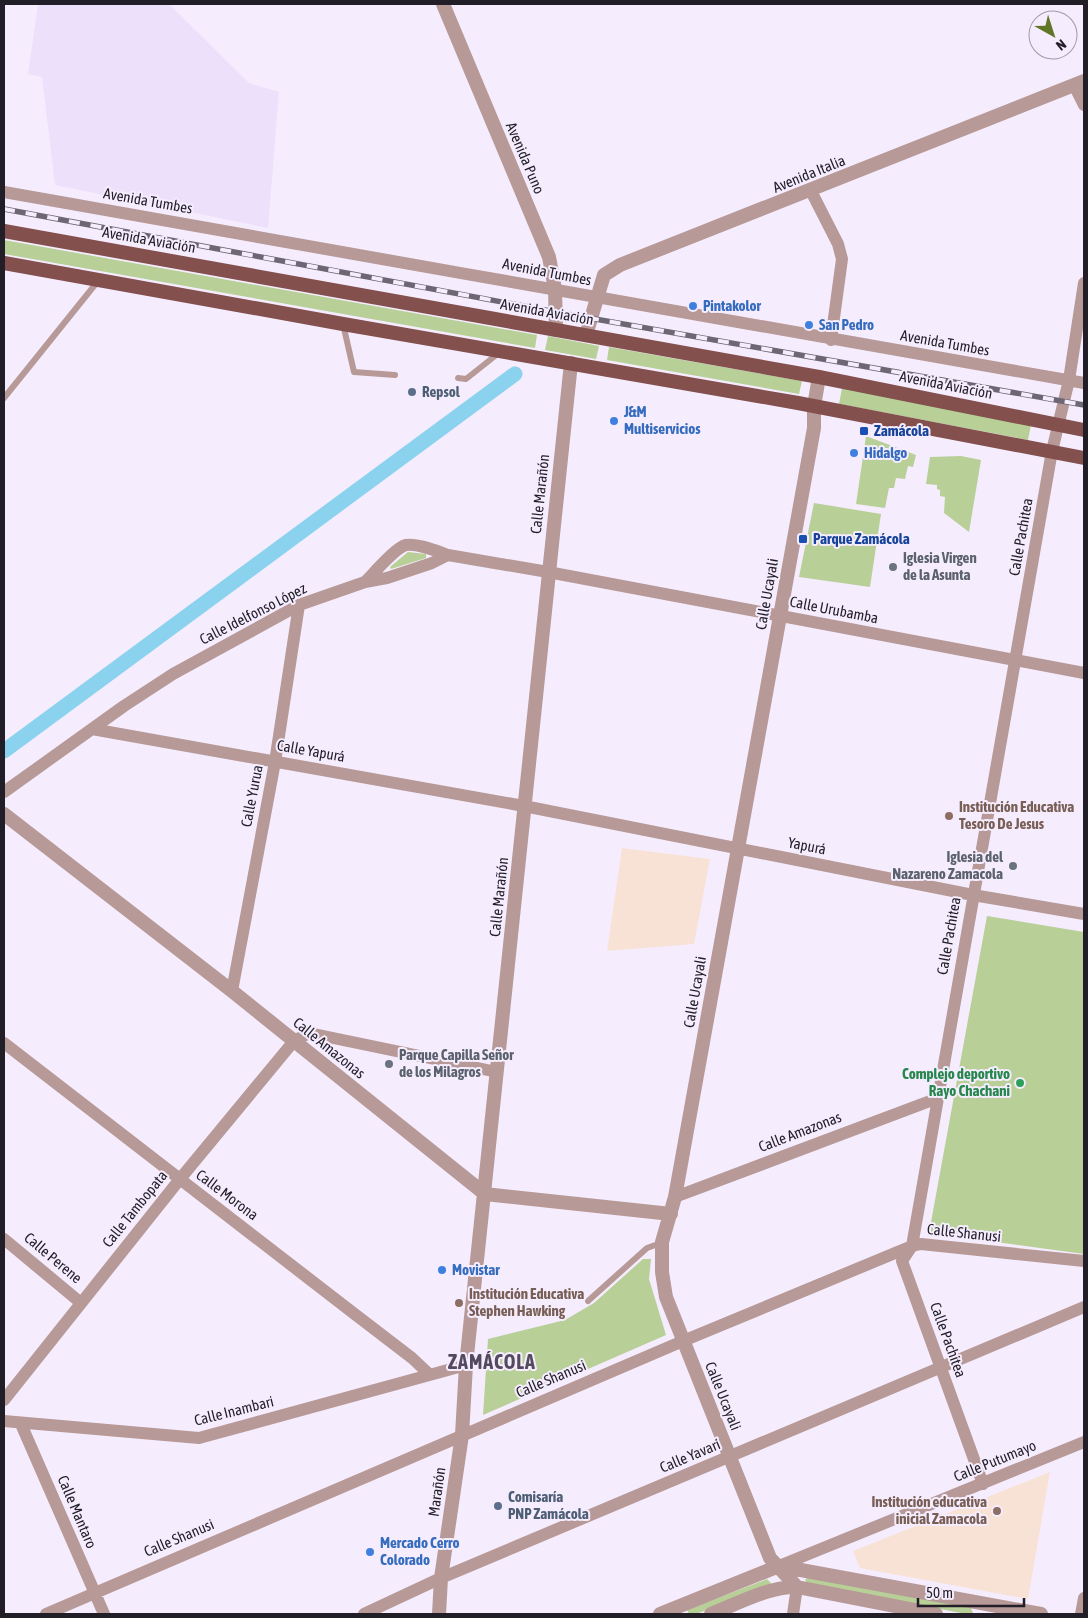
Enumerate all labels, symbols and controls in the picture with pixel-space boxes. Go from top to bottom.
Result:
north arrow [1028,10,1078,60]
text: N [1053,36,1069,54]
street label: Avenida Puno [503,120,548,196]
street label: Avenida Italia [770,151,848,196]
street label: Avenida Tumbes [102,184,194,217]
street label: Avenida Aviación [101,223,197,256]
street label: Avenida Tumbes [501,255,593,288]
street label: Avenida Aviación [499,295,595,328]
place label: Pintakolor [703,297,761,314]
marker: Pintakolor [687,300,699,312]
place label: San Pedro [819,316,874,333]
marker: San Pedro [803,319,815,331]
street label: Avenida Tumbes [899,326,991,359]
street label: Avenida Aviación [898,367,994,402]
place label: Repsol [422,383,461,400]
marker: Repsol [406,386,418,398]
place label: J&M Multiservicios [623,403,701,437]
marker: J&M Multiservicios [608,415,620,427]
place label: Zamácola [874,422,929,439]
marker: Zamácola [858,425,870,437]
place label: Hidalgo [864,444,907,461]
marker: Hidalgo [848,447,860,459]
street label: Calle Marañón [527,453,552,535]
street label: Calle Pachitea [1005,497,1036,577]
place label: Parque Zamácola [813,530,910,547]
marker: Parque Zamácola [797,533,809,545]
place label: Iglesia Virgen de la Asunta [903,549,977,583]
street label: Calle Ucayali [752,557,781,631]
marker: Iglesia Virgen de la Asunta [887,561,899,573]
street label: Calle Idelfonso López [197,579,309,648]
street label: Calle Urubamba [788,593,880,626]
street label: Calle Yapurá [276,736,346,765]
street label: Calle Yurua [237,763,266,828]
place label: Institución Educativa Tesoro De Jesus [959,798,1074,832]
marker: Institución Educativa Tesoro De Jesus [943,810,955,822]
street label: Yapurá [787,834,827,858]
place label: Iglesia del Nazareno Zamacola [892,848,1004,882]
street label: Calle Marañón [486,856,511,938]
marker: Iglesia del Nazareno Zamacola [1007,860,1019,872]
street label: Calle Pachitea [933,896,964,976]
street label: Calle Ucayali [680,955,709,1029]
street label: Calle Amazonas [290,1014,369,1082]
place label: Parque Capilla Señor de los Milagros [399,1046,514,1080]
marker: Parque Capilla Señor de los Milagros [383,1058,395,1070]
place label: Complejo deportivo Rayo Chachani [902,1065,1010,1099]
marker: Complejo deportivo Rayo Chachani [1014,1077,1026,1089]
street label: Calle Amazonas [756,1108,844,1155]
street label: Calle Morona [193,1166,262,1223]
street label: Calle Tambopata [99,1167,171,1250]
street label: Calle Shanusi [926,1220,1002,1245]
street label: Calle Perene [21,1229,86,1287]
place label: Movistar [452,1261,500,1278]
marker: Movistar [436,1264,448,1276]
place label: Institución Educativa Stephen Hawking [469,1285,584,1319]
marker: Institución Educativa Stephen Hawking [453,1297,465,1309]
street label: Calle Pachitea [927,1300,970,1380]
district label: ZAMÁCOLA [448,1350,536,1373]
street label: Calle Shanusi [513,1356,588,1401]
street label: Calle Ucayali [702,1359,745,1432]
street label: Calle Inambari [192,1392,275,1429]
street label: Calle Yavarí [657,1435,723,1476]
street label: Calle Putumayo [951,1436,1039,1485]
street label: Marañón [425,1466,448,1518]
street label: Calle Mantaro [55,1473,100,1551]
place label: Comisaría PNP Zamácola [508,1488,589,1522]
place label: Institución educativa inicial Zamacola [871,1493,987,1527]
marker: Comisaría PNP Zamácola [492,1500,504,1512]
marker: Institución educativa inicial Zamacola [991,1505,1003,1517]
street label: Calle Shanusi [141,1515,216,1560]
place label: Mercado Cerro Colorado [380,1534,460,1568]
marker: Mercado Cerro Colorado [364,1546,376,1558]
scale bar [918,1576,1024,1608]
text: 50 m [926,1584,953,1601]

